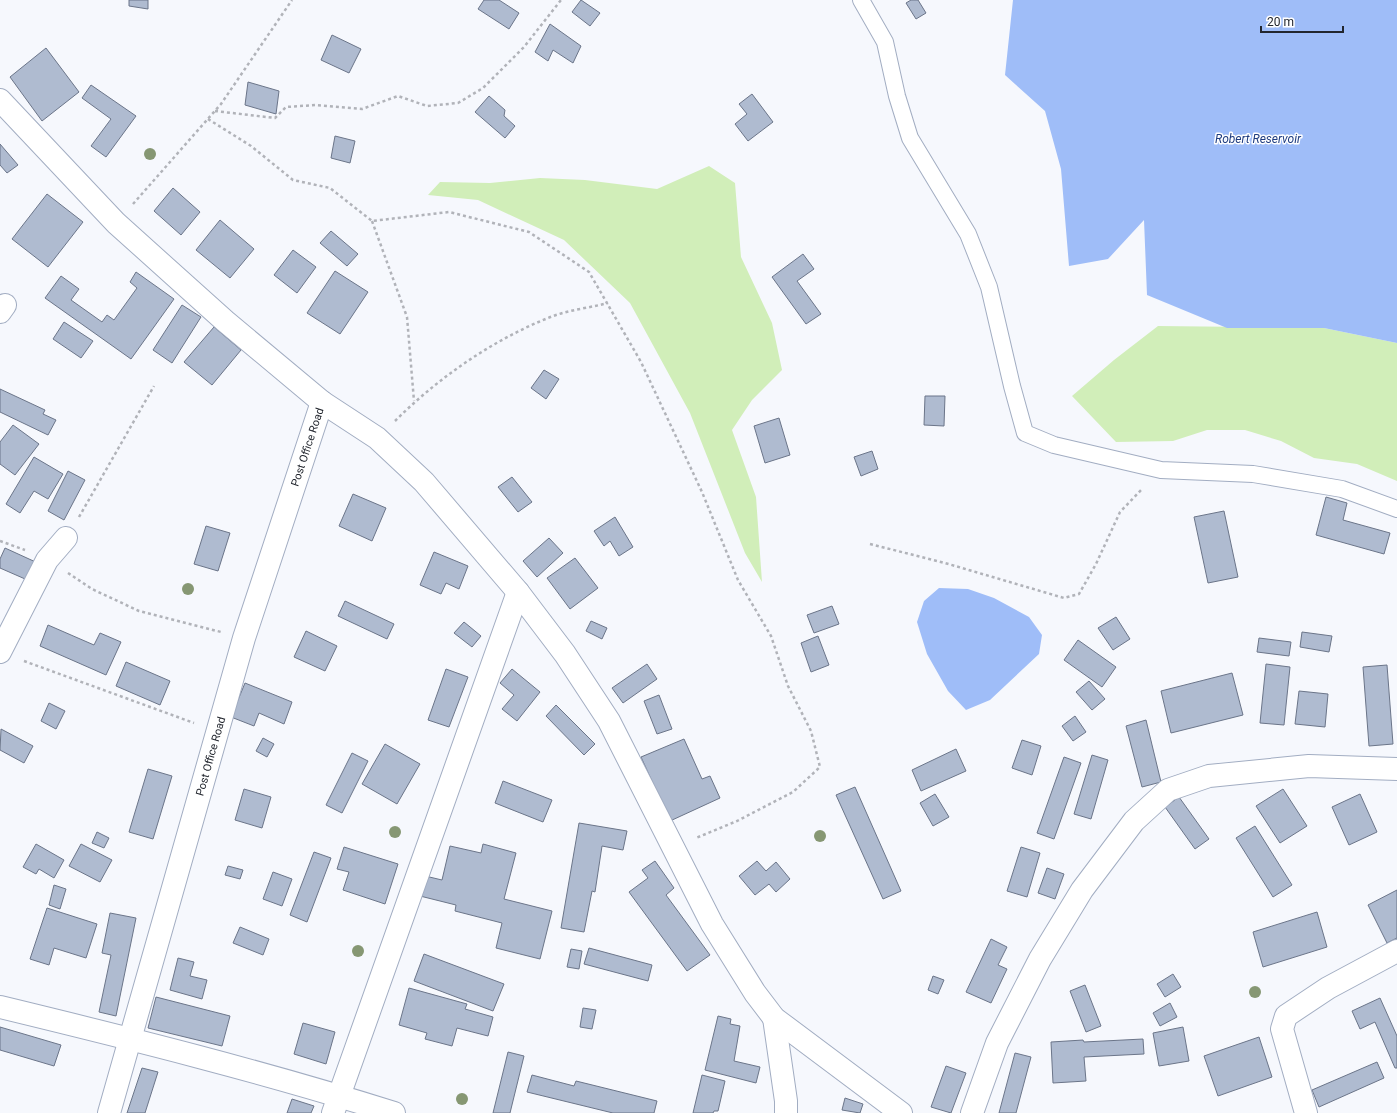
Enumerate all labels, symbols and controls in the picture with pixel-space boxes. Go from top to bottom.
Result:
scale bar [1261,8,1343,34]
text: 20 m [1267,15,1294,29]
water label: Robert Reservoir [1215,132,1302,146]
street label: Post Office Road [289,406,327,488]
street label: Post Office Road [193,715,228,797]

